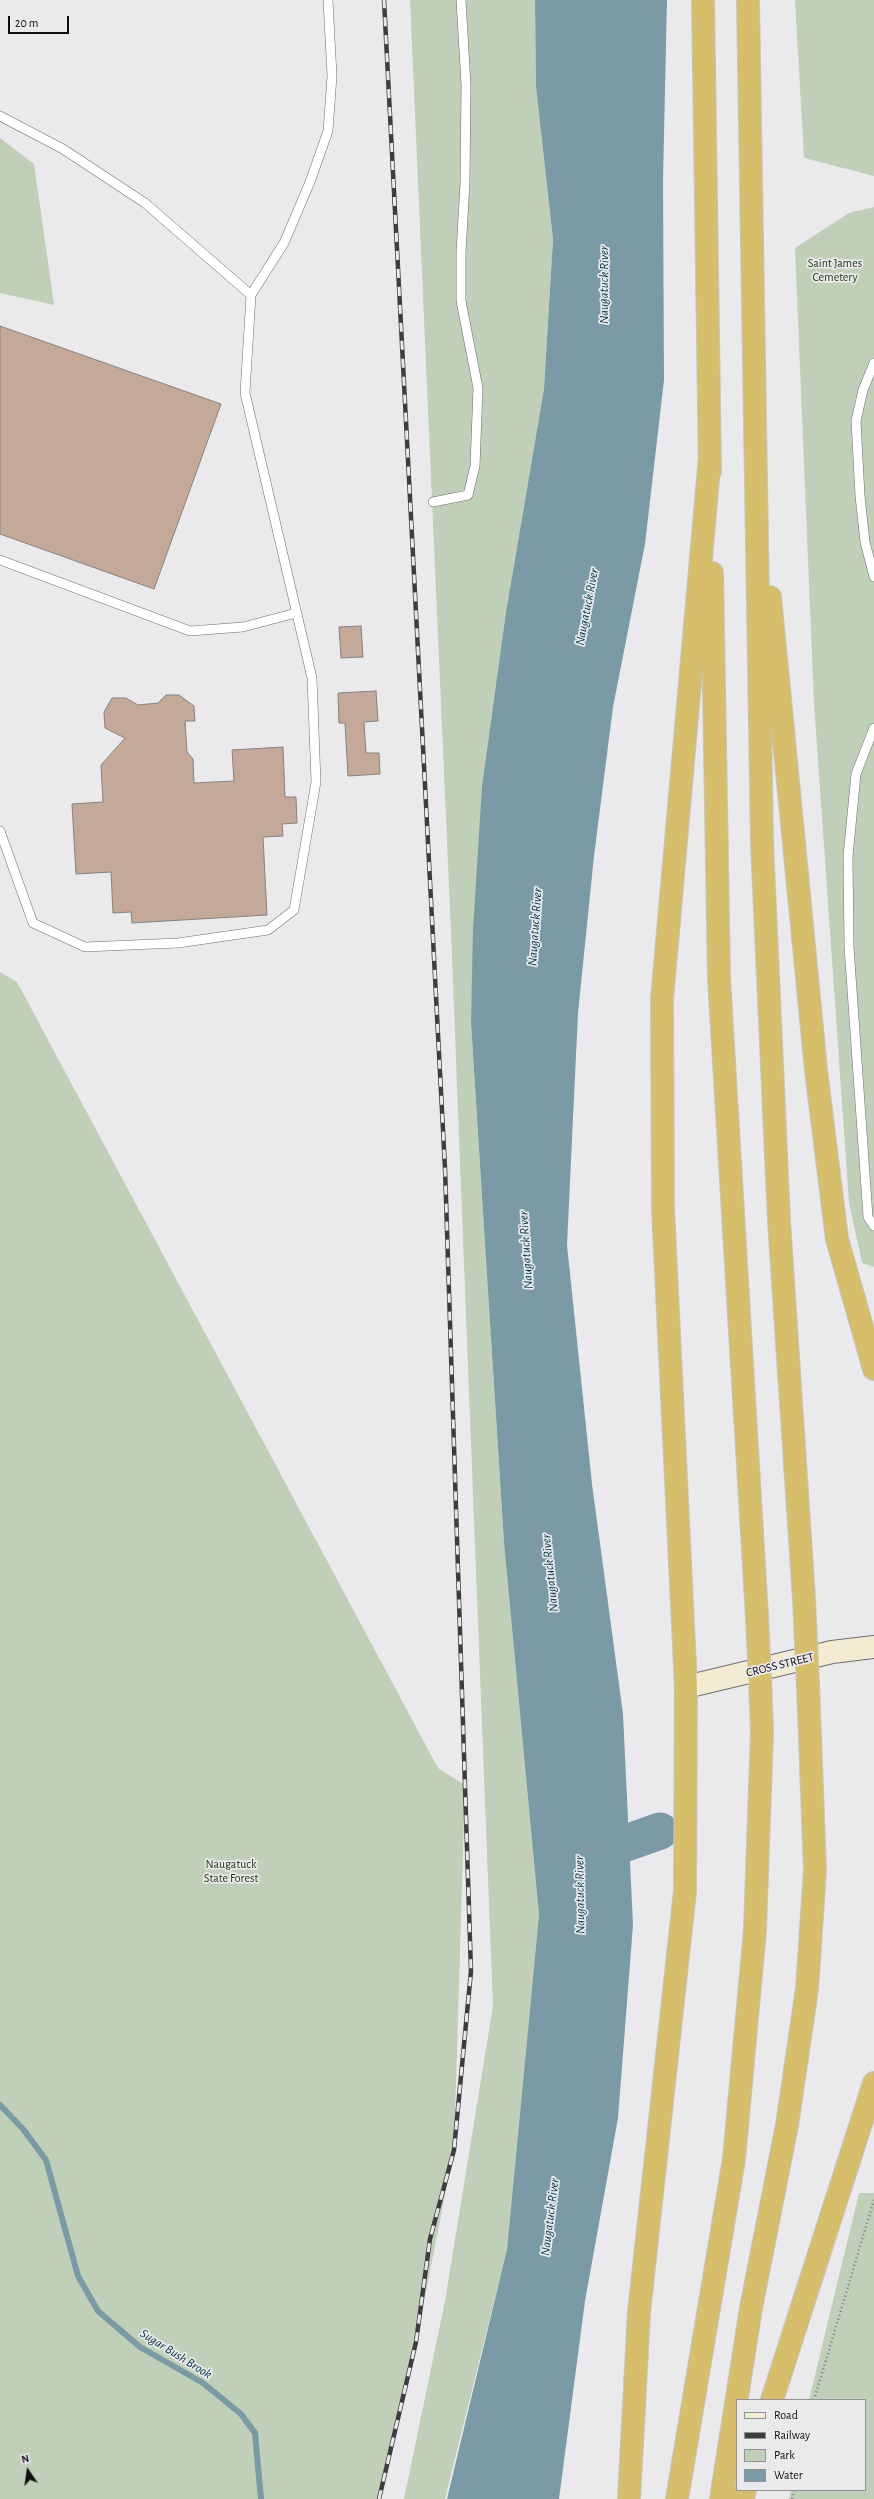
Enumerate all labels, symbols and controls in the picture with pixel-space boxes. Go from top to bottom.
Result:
scale bar [10,8,71,34]
text: 20 m [15,17,38,29]
water label: Naugatuck River [596,246,612,324]
park label: Saint James Cemetery [808,256,862,284]
water label: Naugatuck River [572,567,602,647]
water label: Naugatuck River [524,887,546,967]
water label: Naugatuck River [515,1210,537,1290]
water label: Naugatuck River [538,1533,562,1613]
street label: CROSS STREET [745,1650,815,1680]
water label: Naugatuck River [572,1856,588,1934]
park label: Naugatuck State Forest [204,1857,258,1885]
water label: Naugatuck River [537,2177,563,2257]
water label: Sugar Bush Brook [137,2326,215,2382]
legend [736,2399,866,2491]
text: Road [774,2409,798,2421]
text: Railway [774,2429,810,2441]
text: Park [774,2449,795,2461]
north arrow [8,2451,48,2491]
text: N [20,2453,30,2465]
text: Water [774,2469,803,2481]

